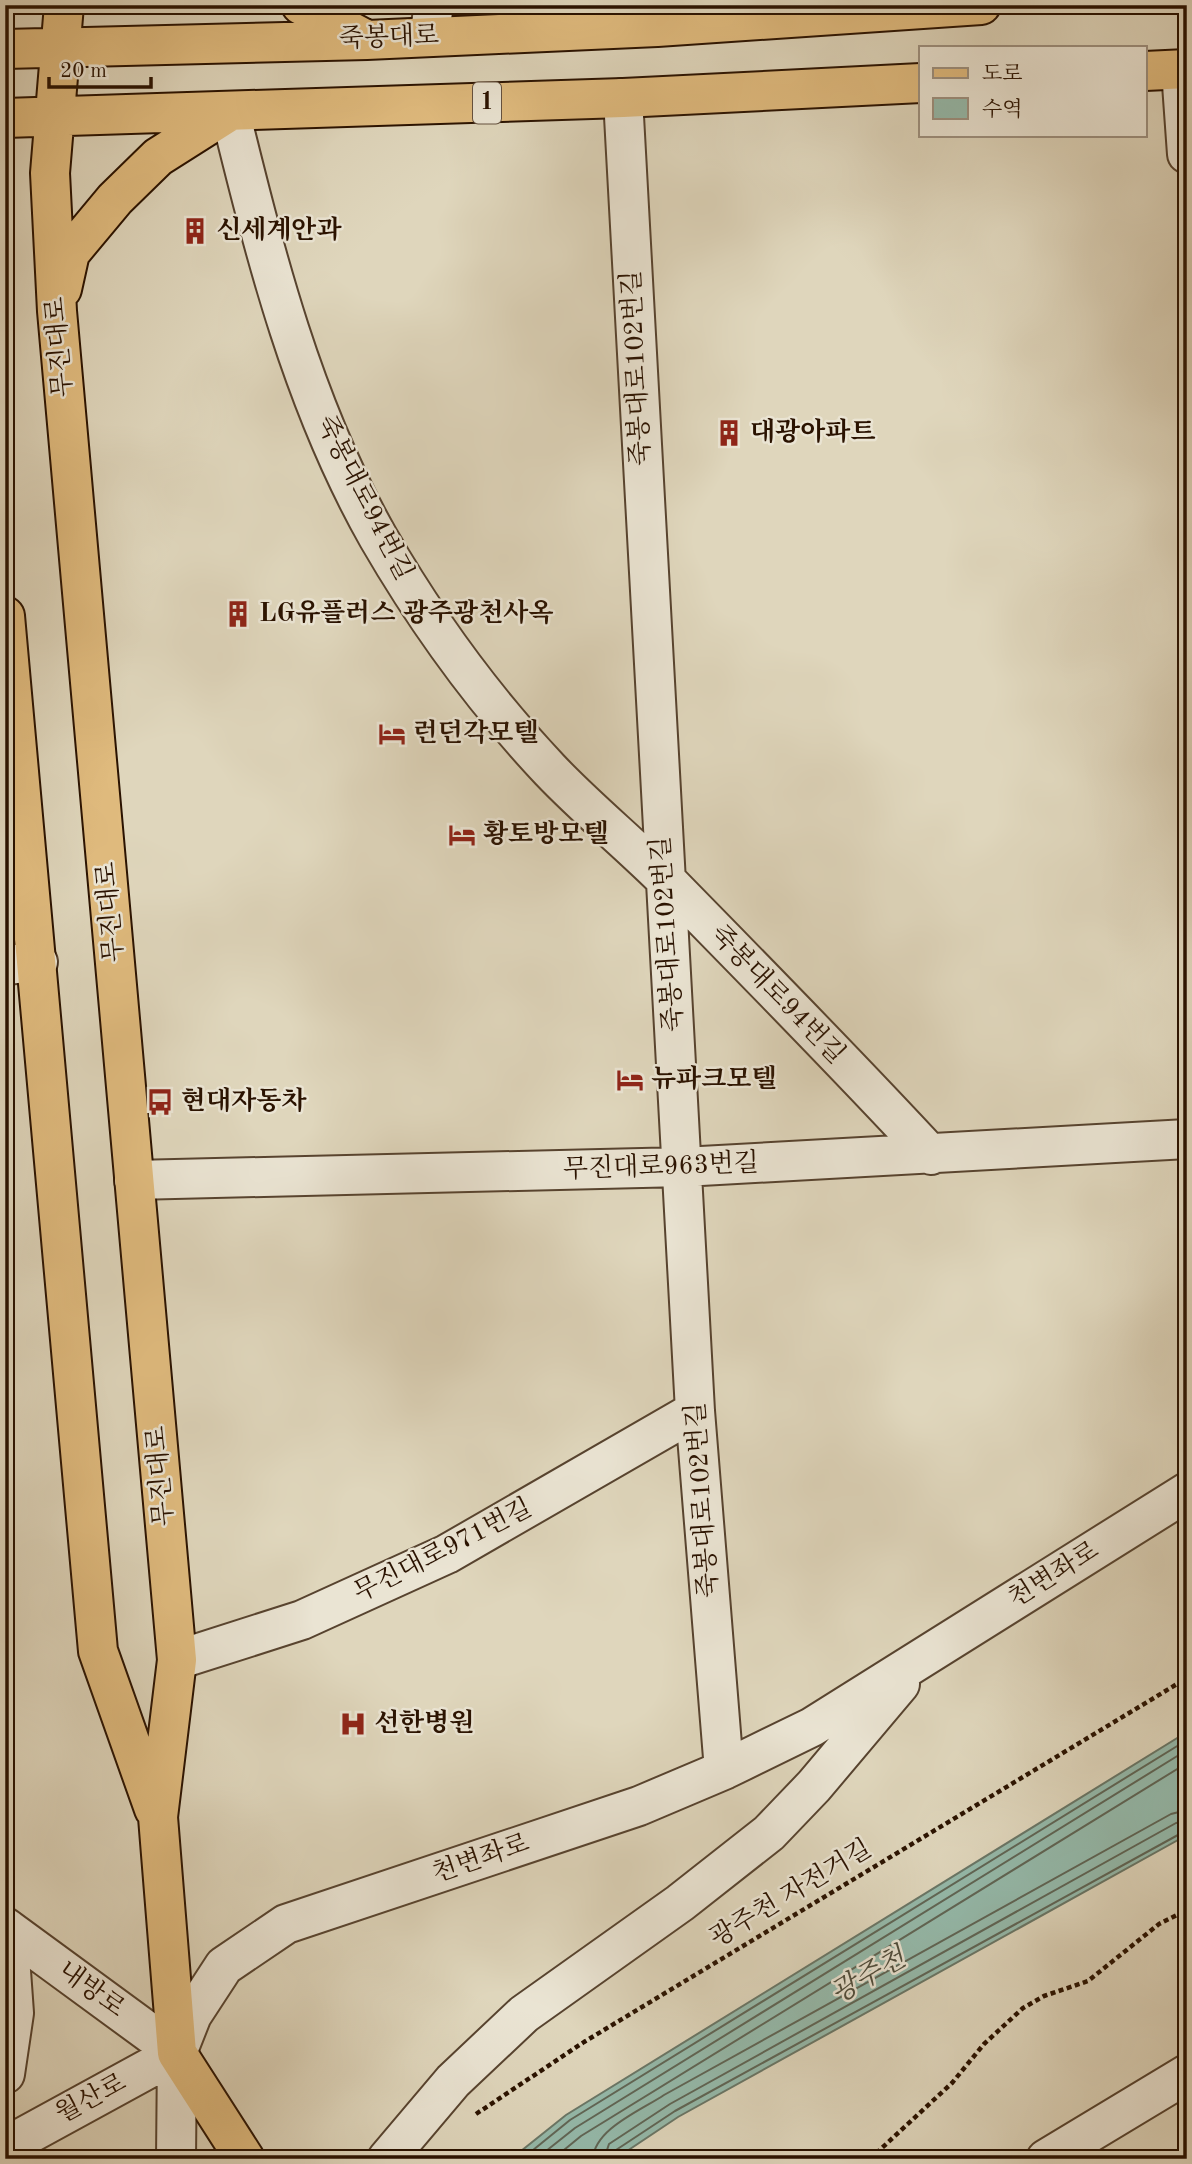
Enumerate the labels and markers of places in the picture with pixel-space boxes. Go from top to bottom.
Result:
place label: 신세계안과 [216,215,342,244]
building icon: 신세계안과 [180,216,210,246]
place label: 대광아파트 [750,417,876,446]
building icon: 대광아파트 [714,418,744,448]
place label: LG유플러스 광주광천사옥 [259,598,554,627]
building icon: LG유플러스 광주광천사옥 [223,599,253,629]
place label: 런던각모텔 [413,718,539,747]
hotel icon: 런던각모텔 [377,719,407,749]
place label: 황토방모텔 [483,819,609,848]
hotel icon: 황토방모텔 [447,820,477,850]
place label: 뉴파크모텔 [651,1064,777,1093]
hotel icon: 뉴파크모텔 [615,1065,645,1095]
place label: 현대자동차 [181,1086,307,1115]
bus stop icon: 현대자동차 [145,1087,175,1117]
place label: 선한병원 [374,1708,474,1737]
hospital icon: 선한병원 [338,1709,368,1739]

